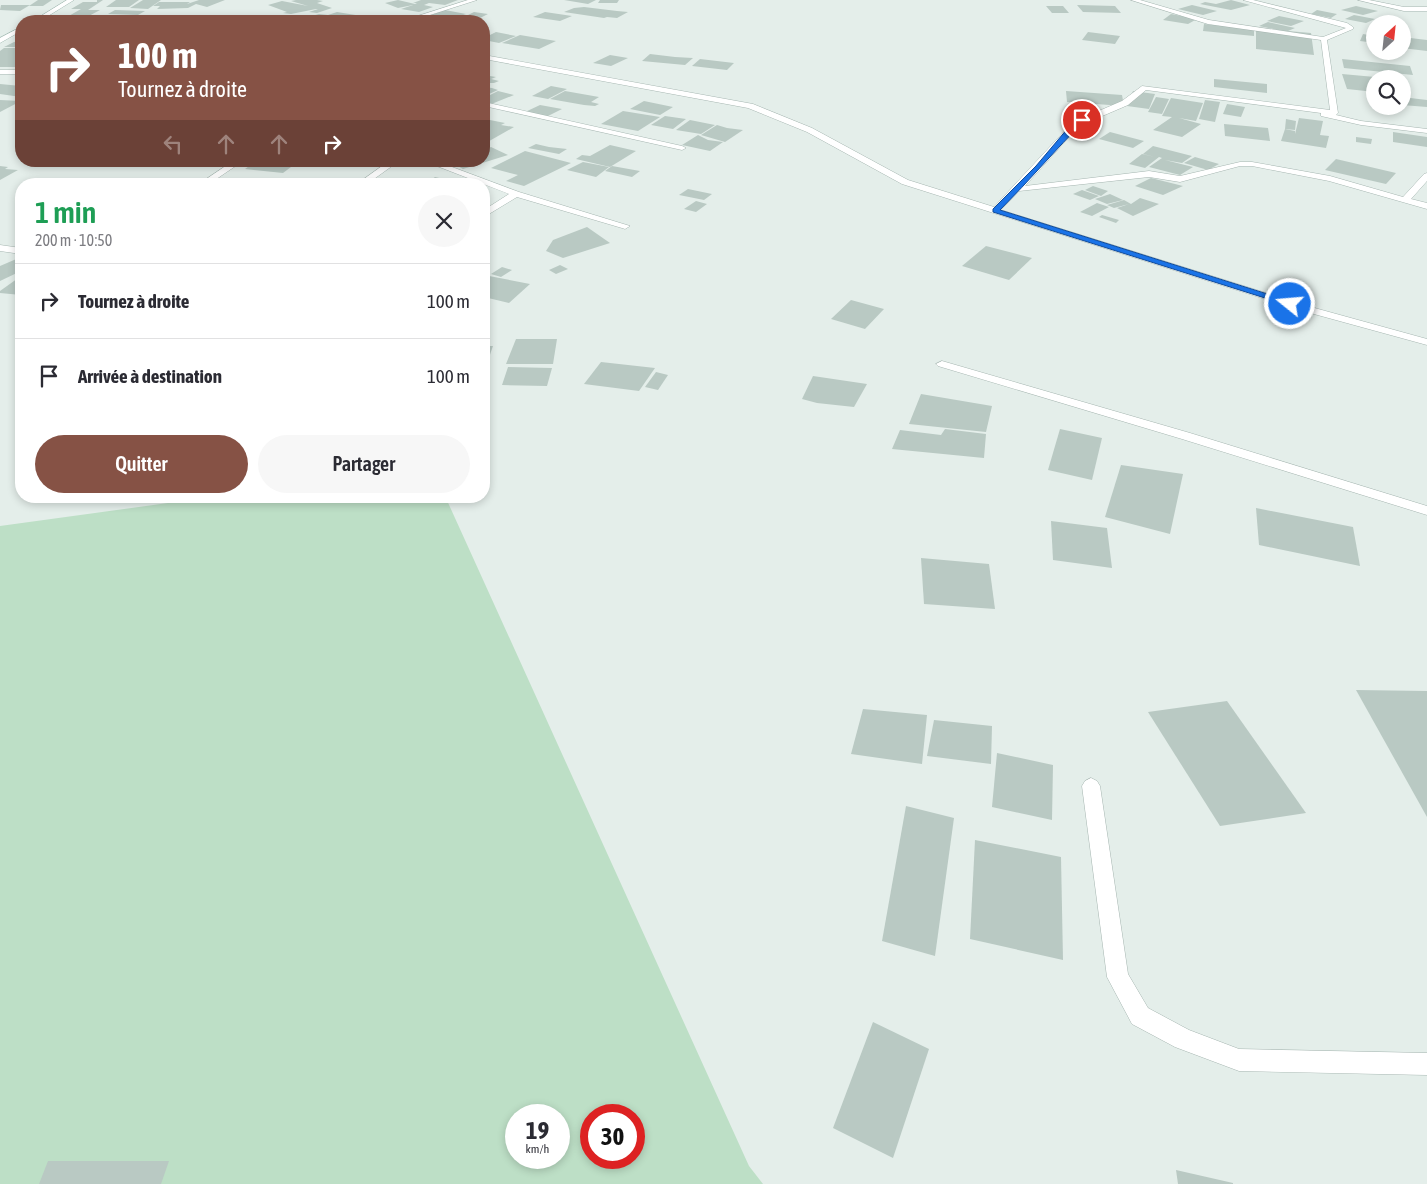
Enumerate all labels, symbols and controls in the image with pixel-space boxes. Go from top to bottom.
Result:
north arrow [1366,15,1411,60]
map controls [1366,15,1411,115]
icon: right [35,35,100,100]
text: 100 m [118,35,197,75]
button: search [1366,70,1411,115]
text: Tournez à droite [118,76,247,102]
pin [1061,99,1103,141]
icon: arrive [1068,106,1096,134]
icon: left [159,130,187,158]
icon: ahead [212,130,240,158]
icon: ahead [265,130,293,158]
icon: right [318,130,346,158]
text: 1 min [35,195,96,229]
button: close [418,195,470,247]
text: 200 m · 10:50 [35,231,112,249]
position arrow [1263,277,1315,329]
icon: right [35,287,63,315]
text: Tournez à droite [78,290,189,312]
text: 100 m [427,290,470,312]
icon: arrive [35,362,63,390]
text: Arrivée à destination [78,365,222,387]
text: 100 m [427,365,470,387]
button: Quitter [35,435,248,493]
button: Partager [258,435,470,493]
speed limit sign: 30 [580,1104,645,1169]
text: 19 [526,1116,549,1144]
text: km/h [526,1142,549,1156]

